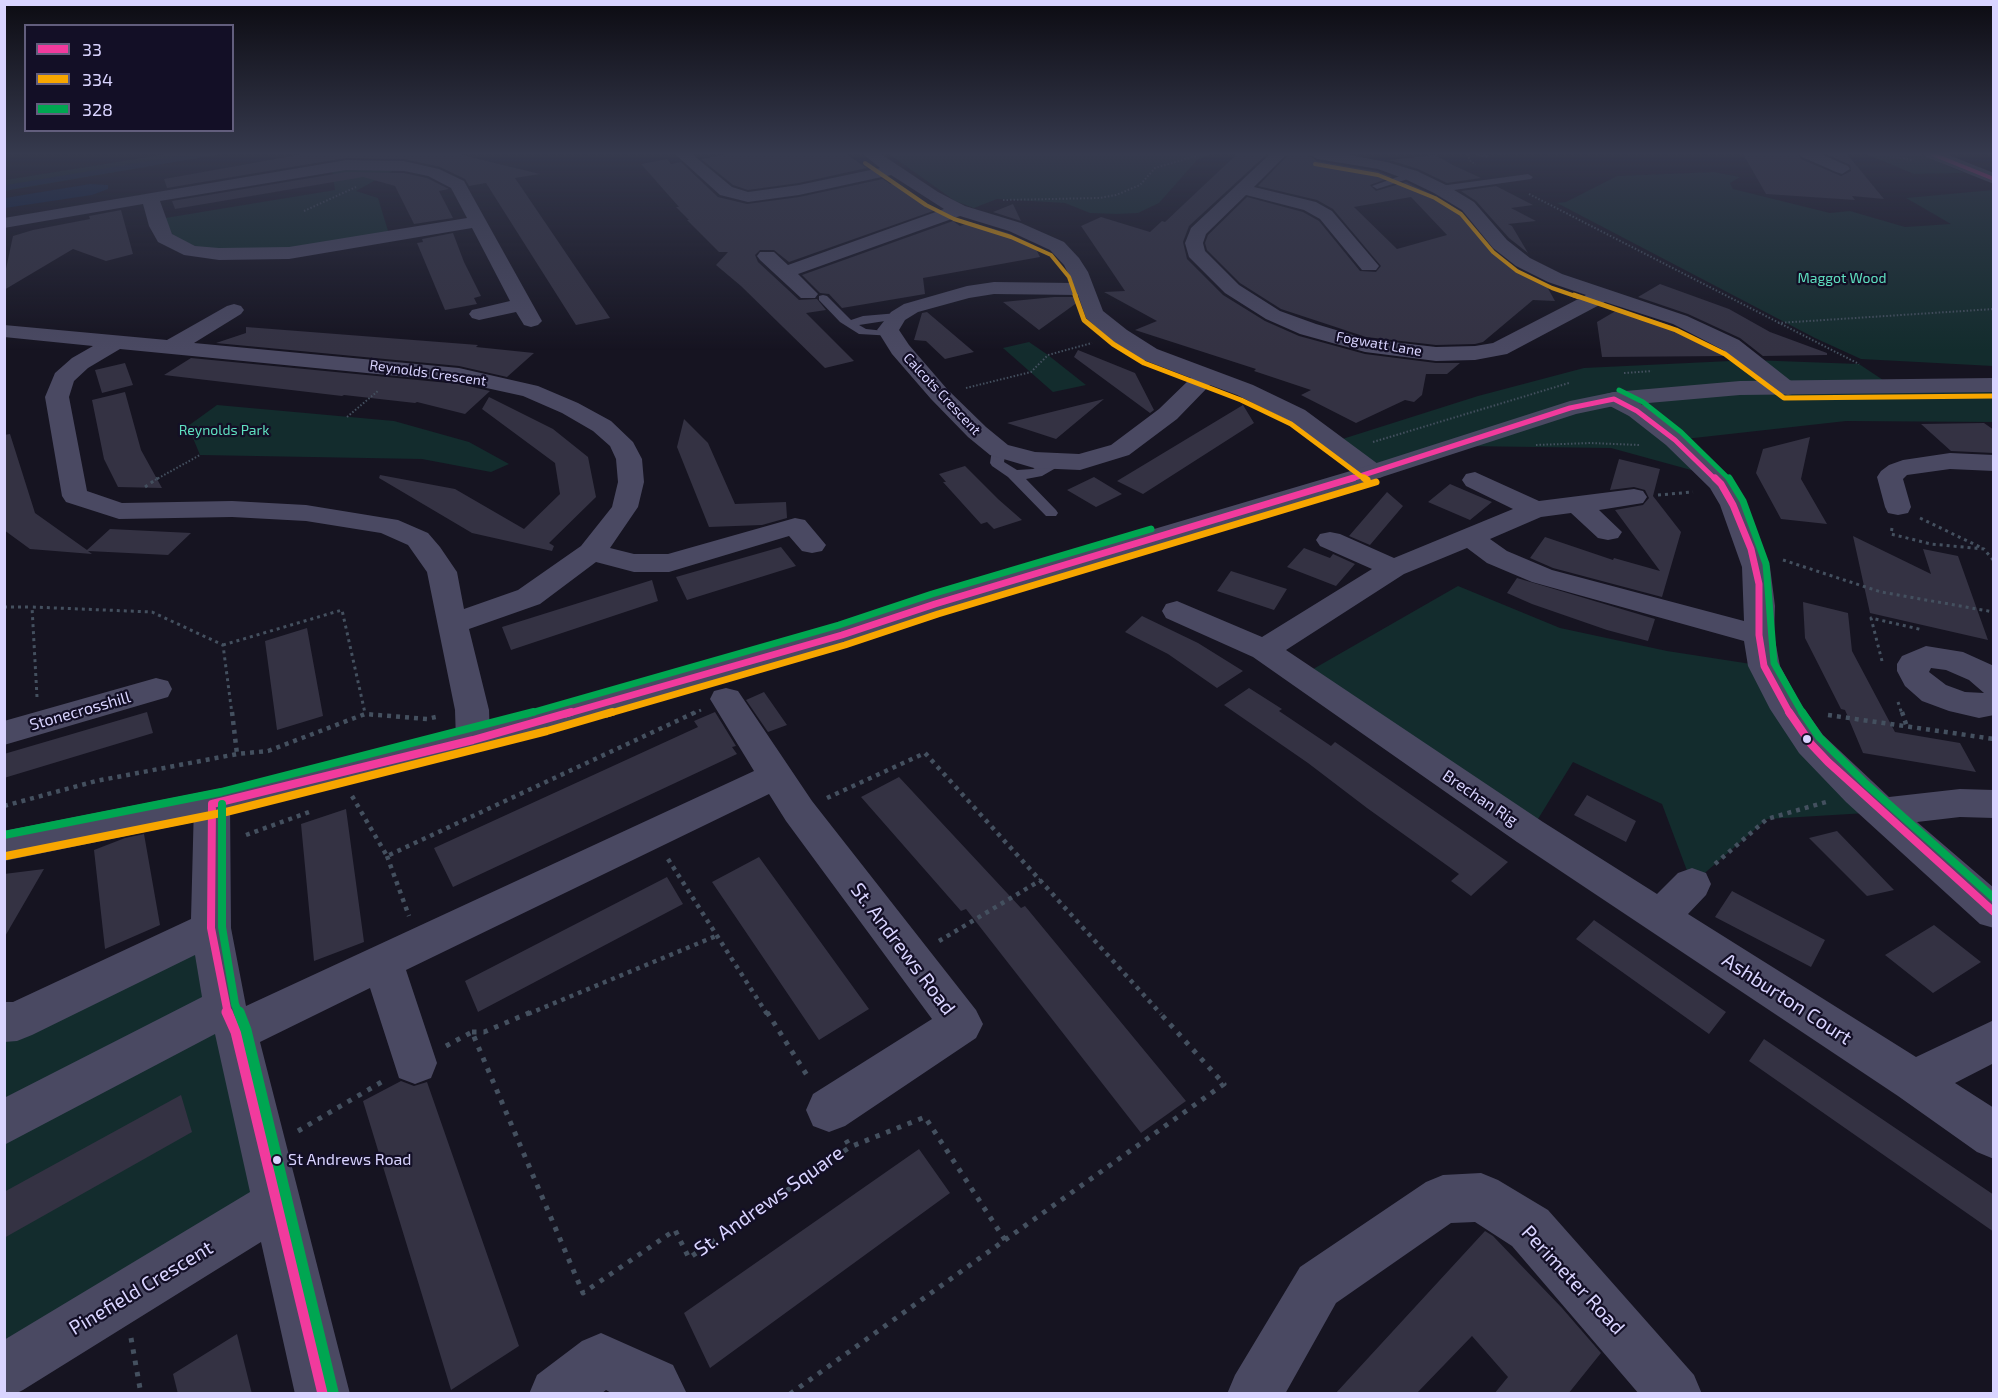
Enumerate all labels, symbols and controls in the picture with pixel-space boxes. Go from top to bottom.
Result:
legend [24,24,234,132]
text: 33 [82,38,102,60]
text: 334 [82,68,113,90]
text: 328 [82,98,113,120]
park label: Maggot Wood [1798,270,1886,286]
street label: Fogwatt Lane [1335,328,1423,360]
street label: Calcots Crescent [900,350,984,438]
street label: Reynolds Crescent [369,356,487,390]
park label: Reynolds Park [179,422,269,438]
street label: Stonecrosshill [27,687,133,735]
unlabelled marker [1801,733,1813,745]
street label: Brechan Rig [1439,766,1521,830]
street label: St. Andrews Road [846,878,960,1020]
street label: Ashburton Court [1718,948,1856,1050]
street label: St. Andrews Square [690,1141,848,1261]
place label: St Andrews Road [288,1150,411,1170]
marker: St Andrews Road [271,1154,283,1166]
street label: Perimeter Road [1516,1220,1630,1340]
street label: Pinefield Crescent [65,1236,217,1340]

